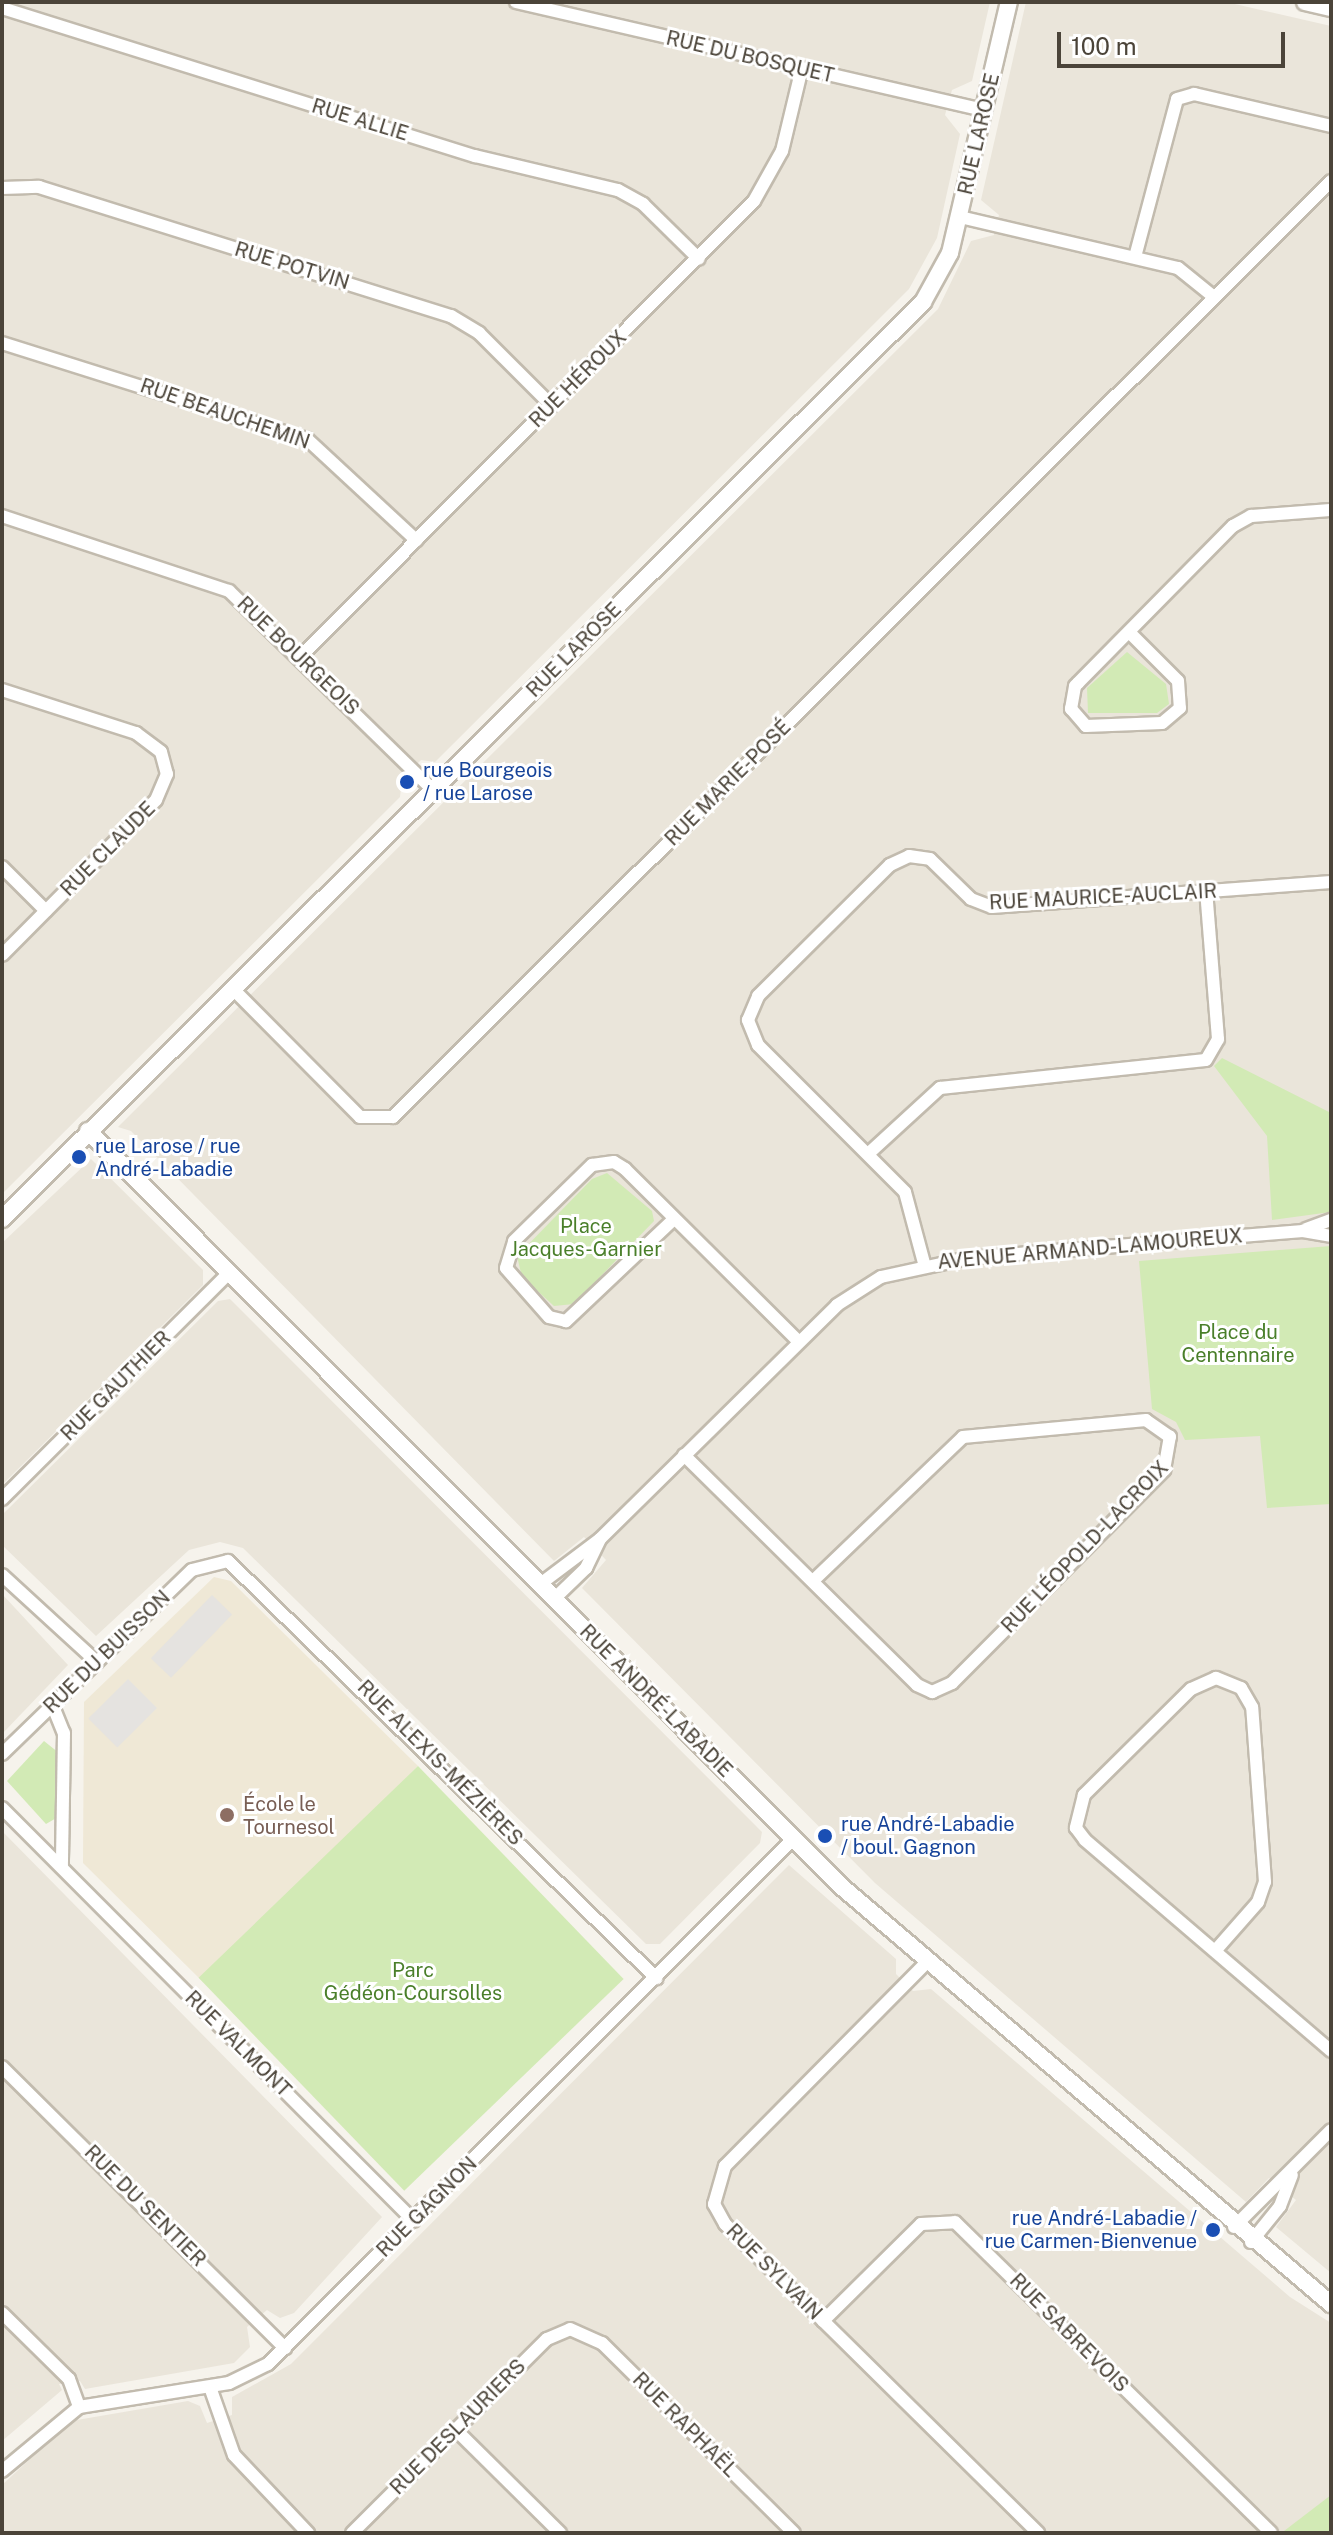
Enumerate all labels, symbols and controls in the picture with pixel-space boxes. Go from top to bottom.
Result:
scale bar [1061,16,1289,66]
street label: RUE DU BOSQUET [664,26,836,88]
text: 100 m [1071,32,1137,60]
street label: RUE LAROSE [953,71,1005,197]
street label: RUE ALLIE [309,94,411,146]
street label: RUE POTVIN [232,237,352,295]
street label: RUE HÉROUX [524,325,632,433]
street label: RUE BEAUCHEMIN [137,374,313,454]
street label: RUE BOURGEOIS [232,592,364,720]
street label: RUE LAROSE [522,598,626,702]
street label: RUE MARIE-POSÉ [660,715,796,851]
place label: rue Bourgeois / rue Larose [423,758,552,805]
marker: rue Bourgeois / rue Larose [398,773,416,791]
street label: RUE CLAUDE [56,797,160,901]
street label: RUE MAURICE-AUCLAIR [988,879,1218,915]
place label: rue Larose / rue André-Labadie [95,1134,241,1181]
marker: rue Larose / rue André-Labadie [70,1148,88,1166]
park label: Place Jacques-Garnier [510,1215,662,1262]
street label: AVENUE ARMAND-LAMOUREUX [936,1224,1244,1274]
park label: Place du Centennaire [1181,1321,1295,1368]
street label: RUE GAUTHIER [56,1326,176,1446]
street label: RUE LÉOPOLD-LACROIX [996,1456,1174,1638]
street label: RUE DU BUISSON [39,1585,175,1719]
street label: RUE ANDRÉ-LABADIE [575,1620,737,1782]
street label: RUE ALEXIS-MÉZIÈRES [352,1675,528,1851]
place label: École le Tournesol [243,1792,335,1839]
marker: École le Tournesol [218,1806,236,1824]
place label: rue André-Labadie / boul. Gagnon [841,1812,1015,1859]
marker: rue André-Labadie / boul. Gagnon [816,1827,834,1845]
park label: Parc Gédéon-Coursolles [324,1959,502,2006]
street label: RUE VALMONT [180,1986,296,2102]
street label: RUE DU SENTIER [79,2140,211,2272]
street label: RUE GAGNON [372,2152,482,2262]
place label: rue André-Labadie / rue Carmen-Bienvenue [985,2206,1197,2253]
street label: RUE SYLVAIN [721,2219,827,2325]
marker: rue André-Labadie / rue Carmen-Bienvenue [1204,2221,1222,2239]
street label: RUE SABREVOIS [1005,2269,1133,2397]
street label: RUE DESLAURIERS [385,2354,531,2500]
street label: RUE RAPHAËL [628,2368,742,2482]

